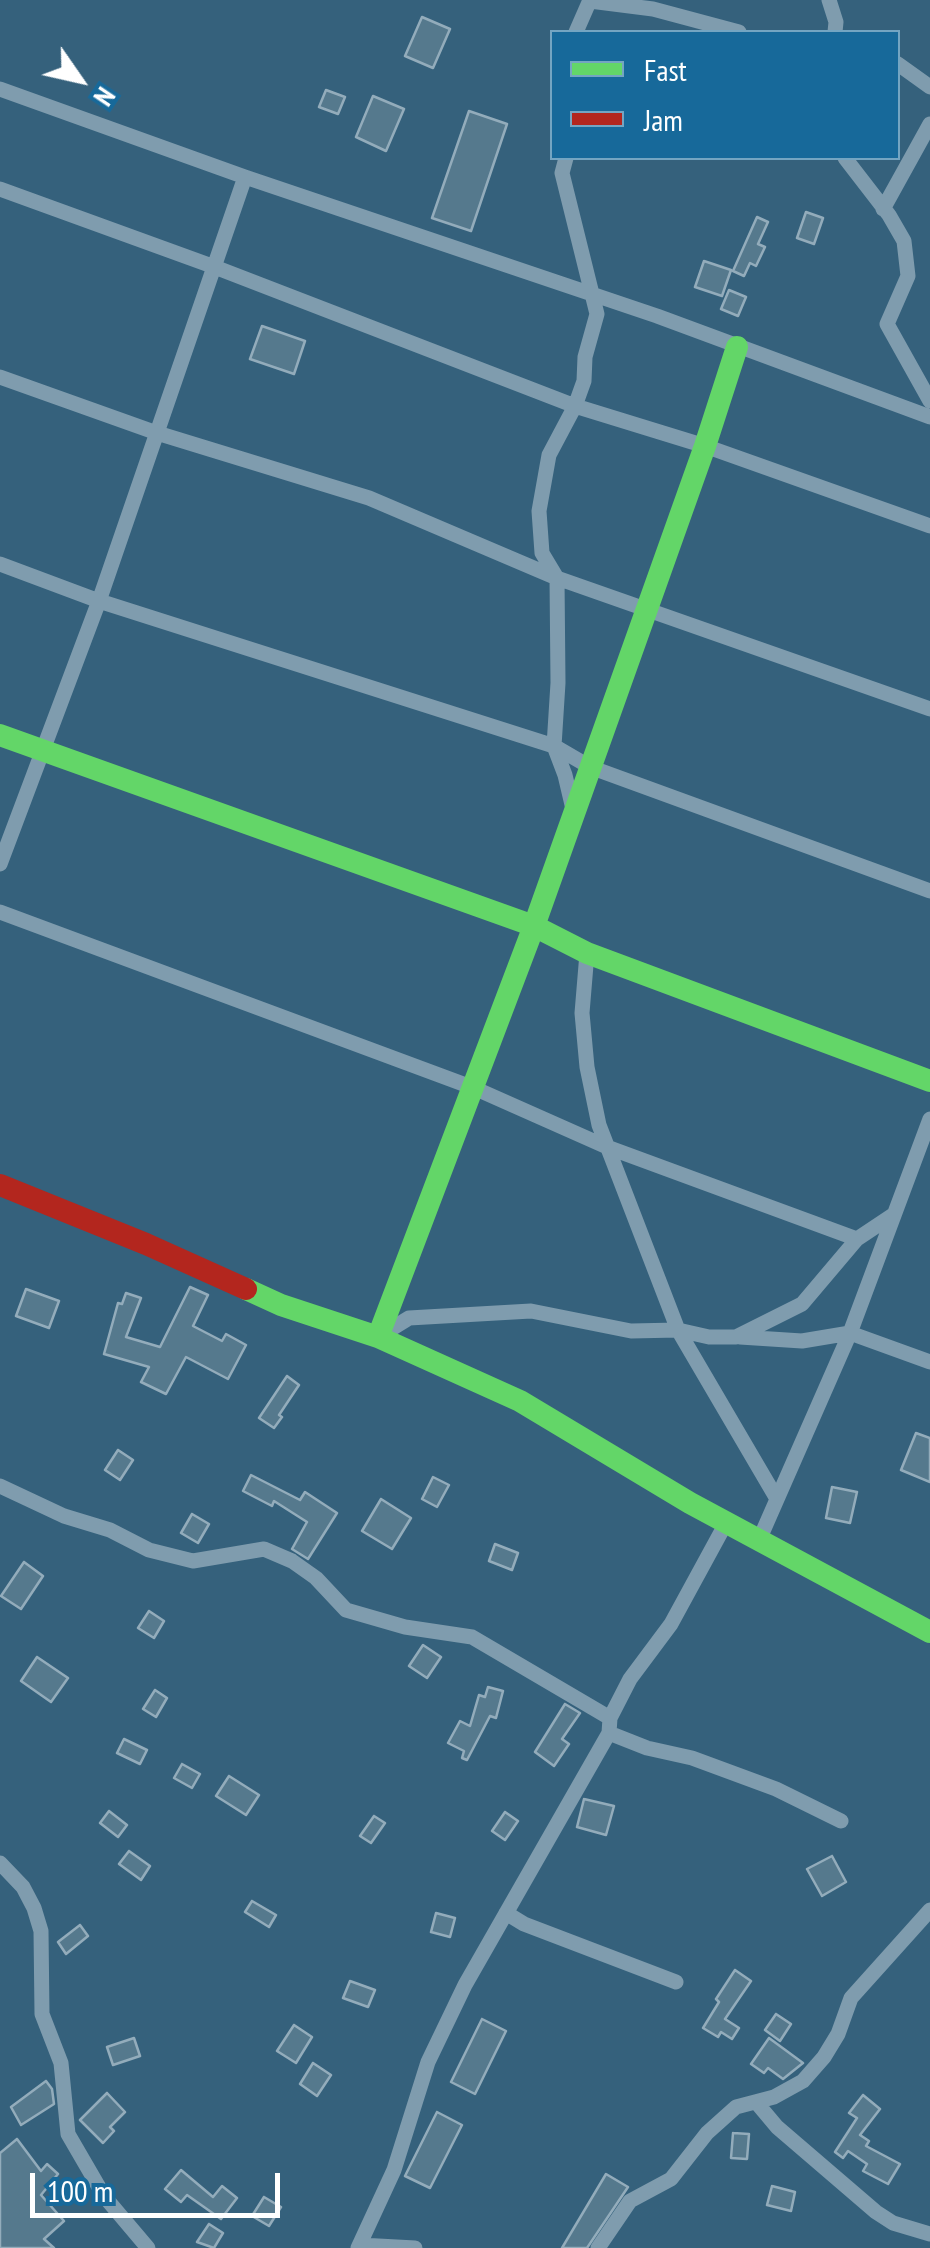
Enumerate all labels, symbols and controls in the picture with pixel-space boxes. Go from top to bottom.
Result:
north arrow [30,30,130,130]
legend [550,30,900,160]
text: Fast [644,50,687,89]
text: N [86,80,125,114]
text: Jam [644,100,683,139]
scale bar [35,2153,285,2215]
text: 100 m [47,2171,113,2210]

